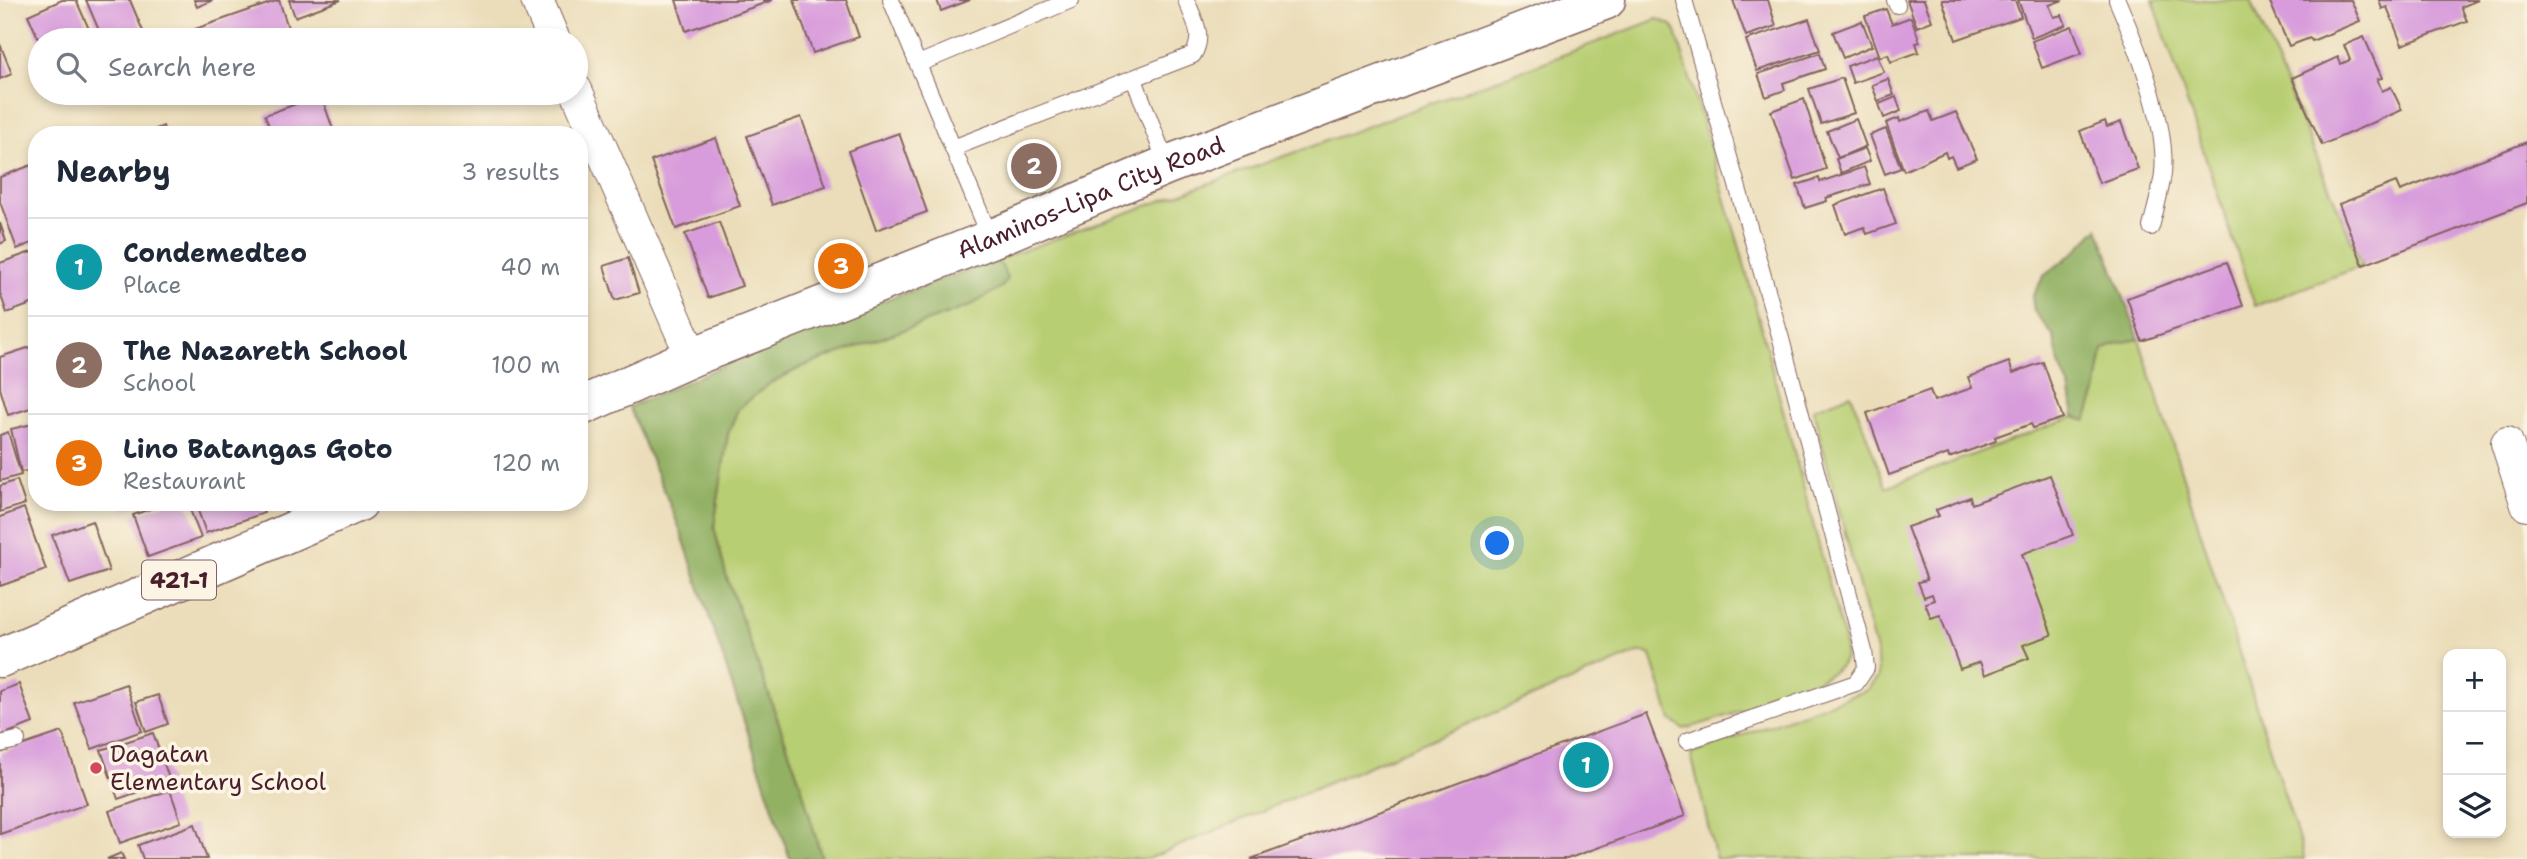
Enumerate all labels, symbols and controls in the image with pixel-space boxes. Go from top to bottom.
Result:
search box [28,28,588,105]
icon: search [52,48,90,86]
text: Search here [108,49,257,84]
street label: Alaminos-Lipa City Road [953,129,1229,267]
pin: 2 [1011,140,1057,192]
text: Nearby [56,151,171,192]
text: 3 results [461,157,560,187]
text: Condemedteo [123,235,307,270]
pin: 3 [818,240,864,292]
text: 1 [74,252,84,282]
text: 40 m [500,252,560,282]
text: Place [123,270,182,300]
text: The Nazareth School [123,333,408,368]
text: 2 [71,350,87,380]
text: 100 m [491,350,560,380]
text: School [123,368,195,398]
text: Lino Batangas Goto [123,431,393,466]
text: 3 [71,448,87,478]
text: 120 m [492,448,560,478]
text: Restaurant [123,466,246,496]
your location [1480,526,1514,560]
road number: 421-1 [142,560,216,600]
map controls [2443,649,2506,838]
button: + [2443,649,2506,712]
button: − [2443,712,2506,775]
place label: Dagatan Elementary School [110,738,327,798]
pin: 1 [1563,739,1609,791]
marker: Dagatan Elementary School [88,760,104,776]
button: layers [2443,775,2506,838]

